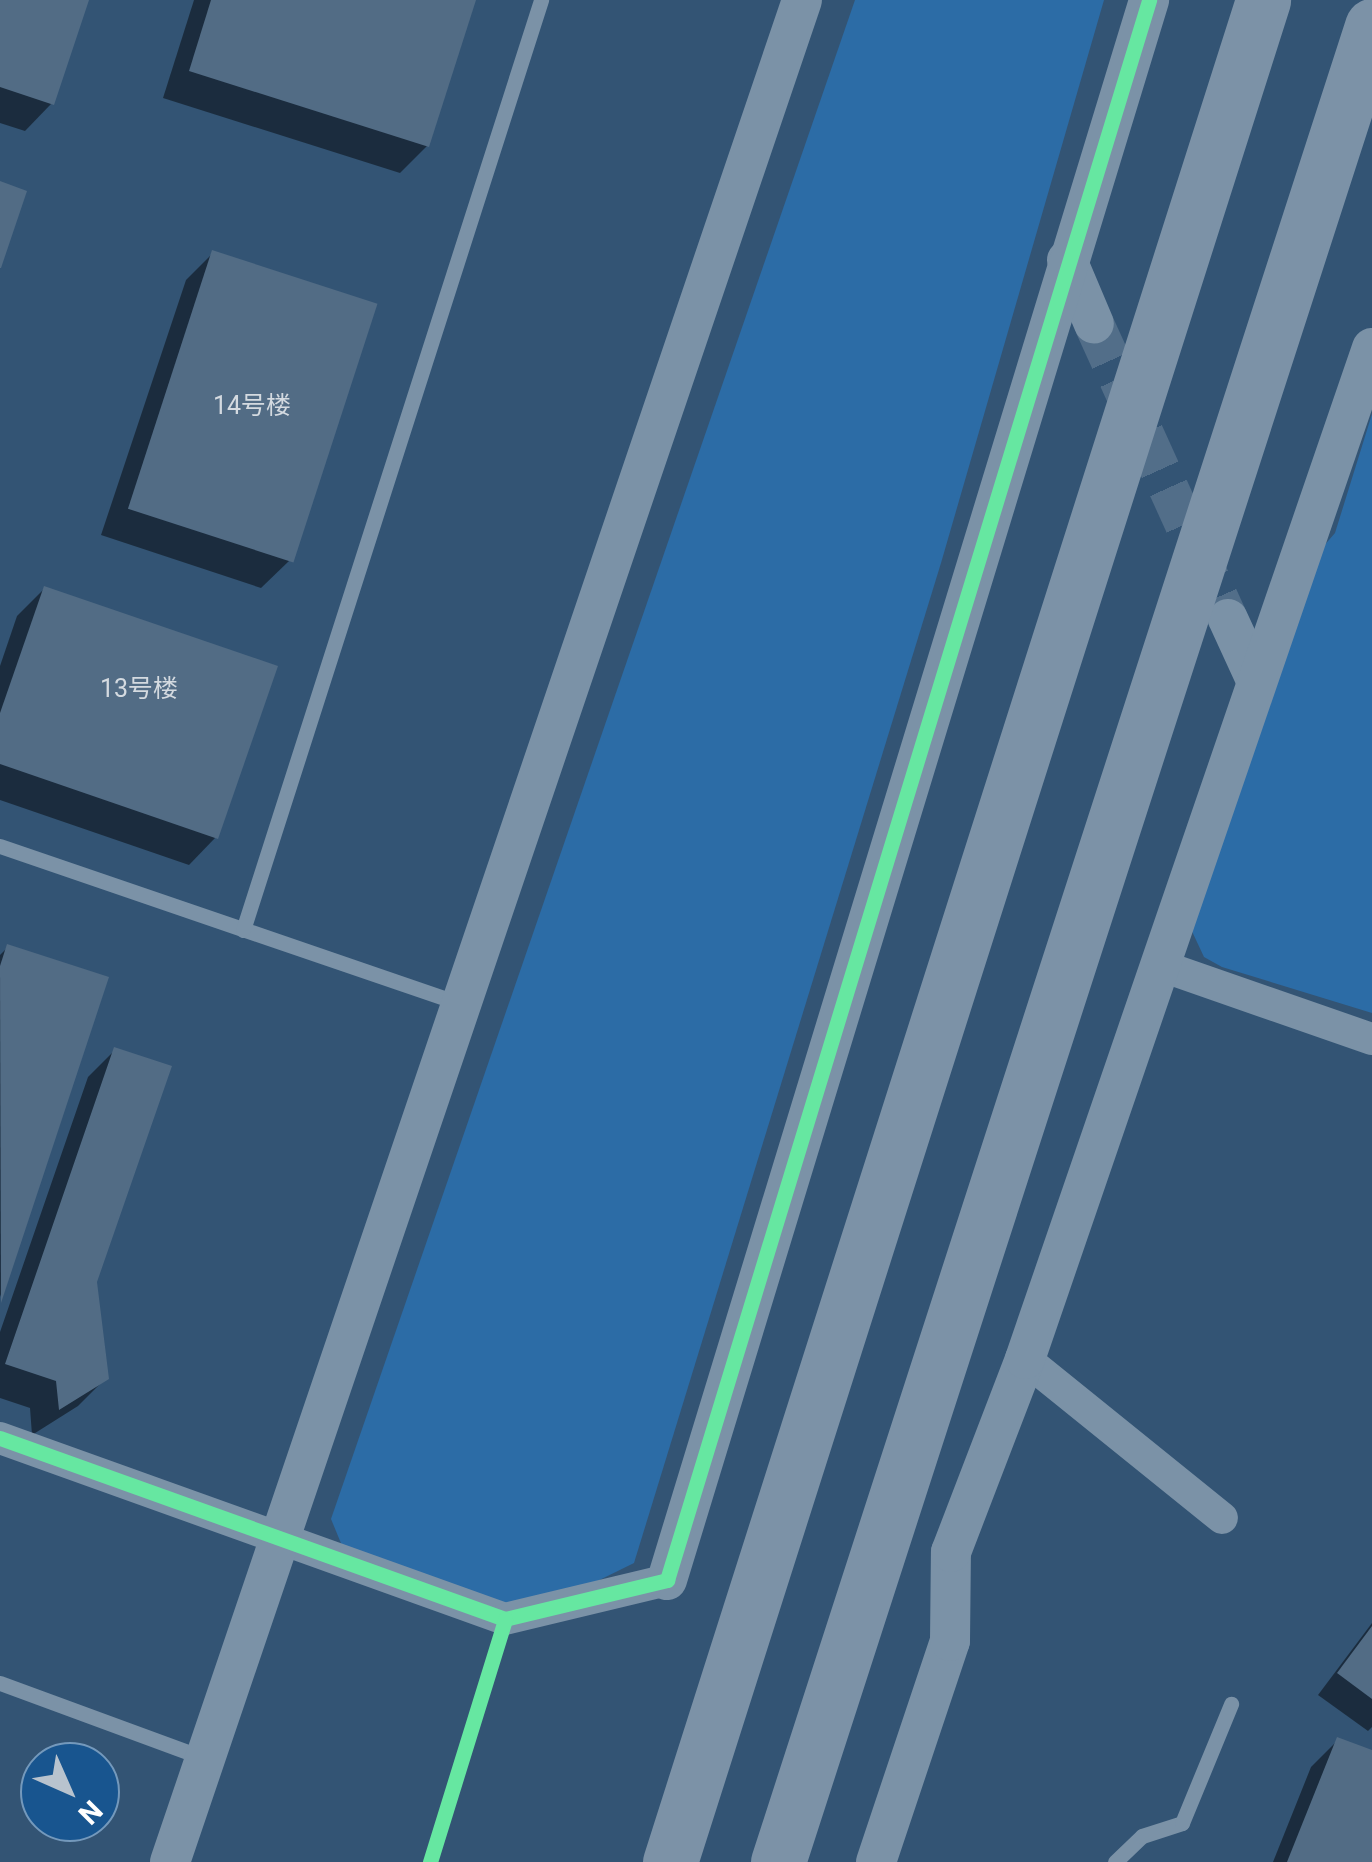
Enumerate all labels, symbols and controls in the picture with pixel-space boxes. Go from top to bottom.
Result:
house number: 14号楼 [213,391,291,421]
house number: 13号楼 [100,674,178,704]
north arrow [20,1742,120,1842]
text: N [72,1793,109,1831]

